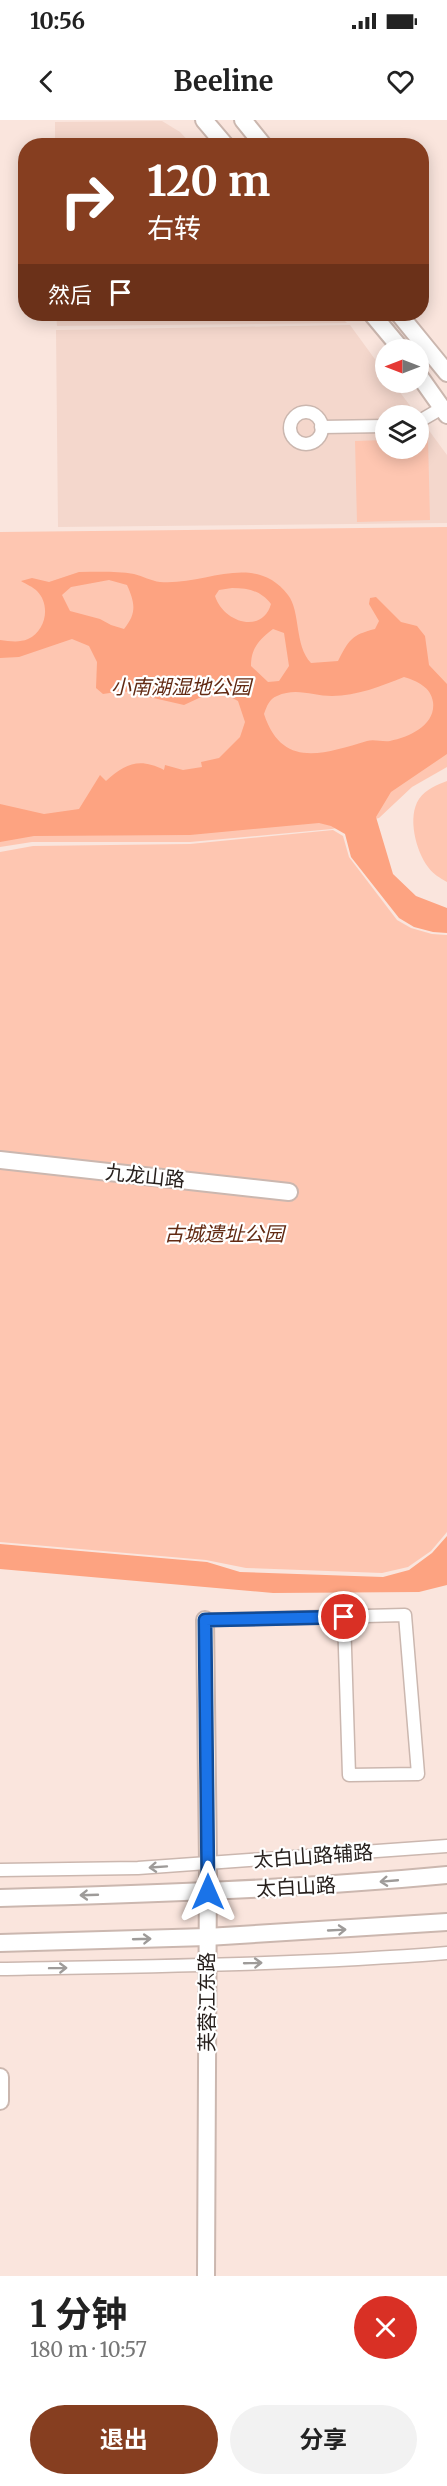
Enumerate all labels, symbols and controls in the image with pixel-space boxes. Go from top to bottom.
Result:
text: 10:56 [30,7,85,35]
text: Beeline [174,64,273,98]
icon: back [30,65,63,98]
icon: heart [384,65,417,98]
text: 120 m [147,155,270,207]
icon: right [48,162,126,240]
text: 右转 [147,211,201,245]
icon: arrive [104,276,137,309]
text: 然后 [48,281,92,309]
north arrow [375,339,429,393]
map controls [375,339,429,459]
button: layers [375,405,429,459]
park label: 小南湖湿地公园 [111,674,254,699]
street label: 九龙山路 [104,1159,186,1192]
park label: 古城遗址公园 [164,1221,287,1246]
pin [318,1591,369,1642]
icon: arrive [327,1600,360,1633]
street label: 太白山路辅路 [252,1839,374,1872]
position arrow [176,1860,240,1924]
one-way arrow [149,1862,169,1873]
street label: 太白山路 [255,1872,337,1901]
one-way arrow [379,1875,399,1886]
one-way arrow [80,1890,100,1901]
one-way arrow [327,1925,347,1936]
one-way arrow [132,1933,152,1945]
street label: 芙蓉江东路 [194,1952,219,2052]
one-way arrow [243,1957,263,1968]
one-way arrow [48,1962,68,1974]
text: 1 分钟 [30,2292,127,2337]
button: close [354,2296,417,2359]
text: 180 m · 10:57 [30,2337,147,2362]
button: 退出 [30,2405,218,2474]
button: 分享 [230,2405,417,2474]

